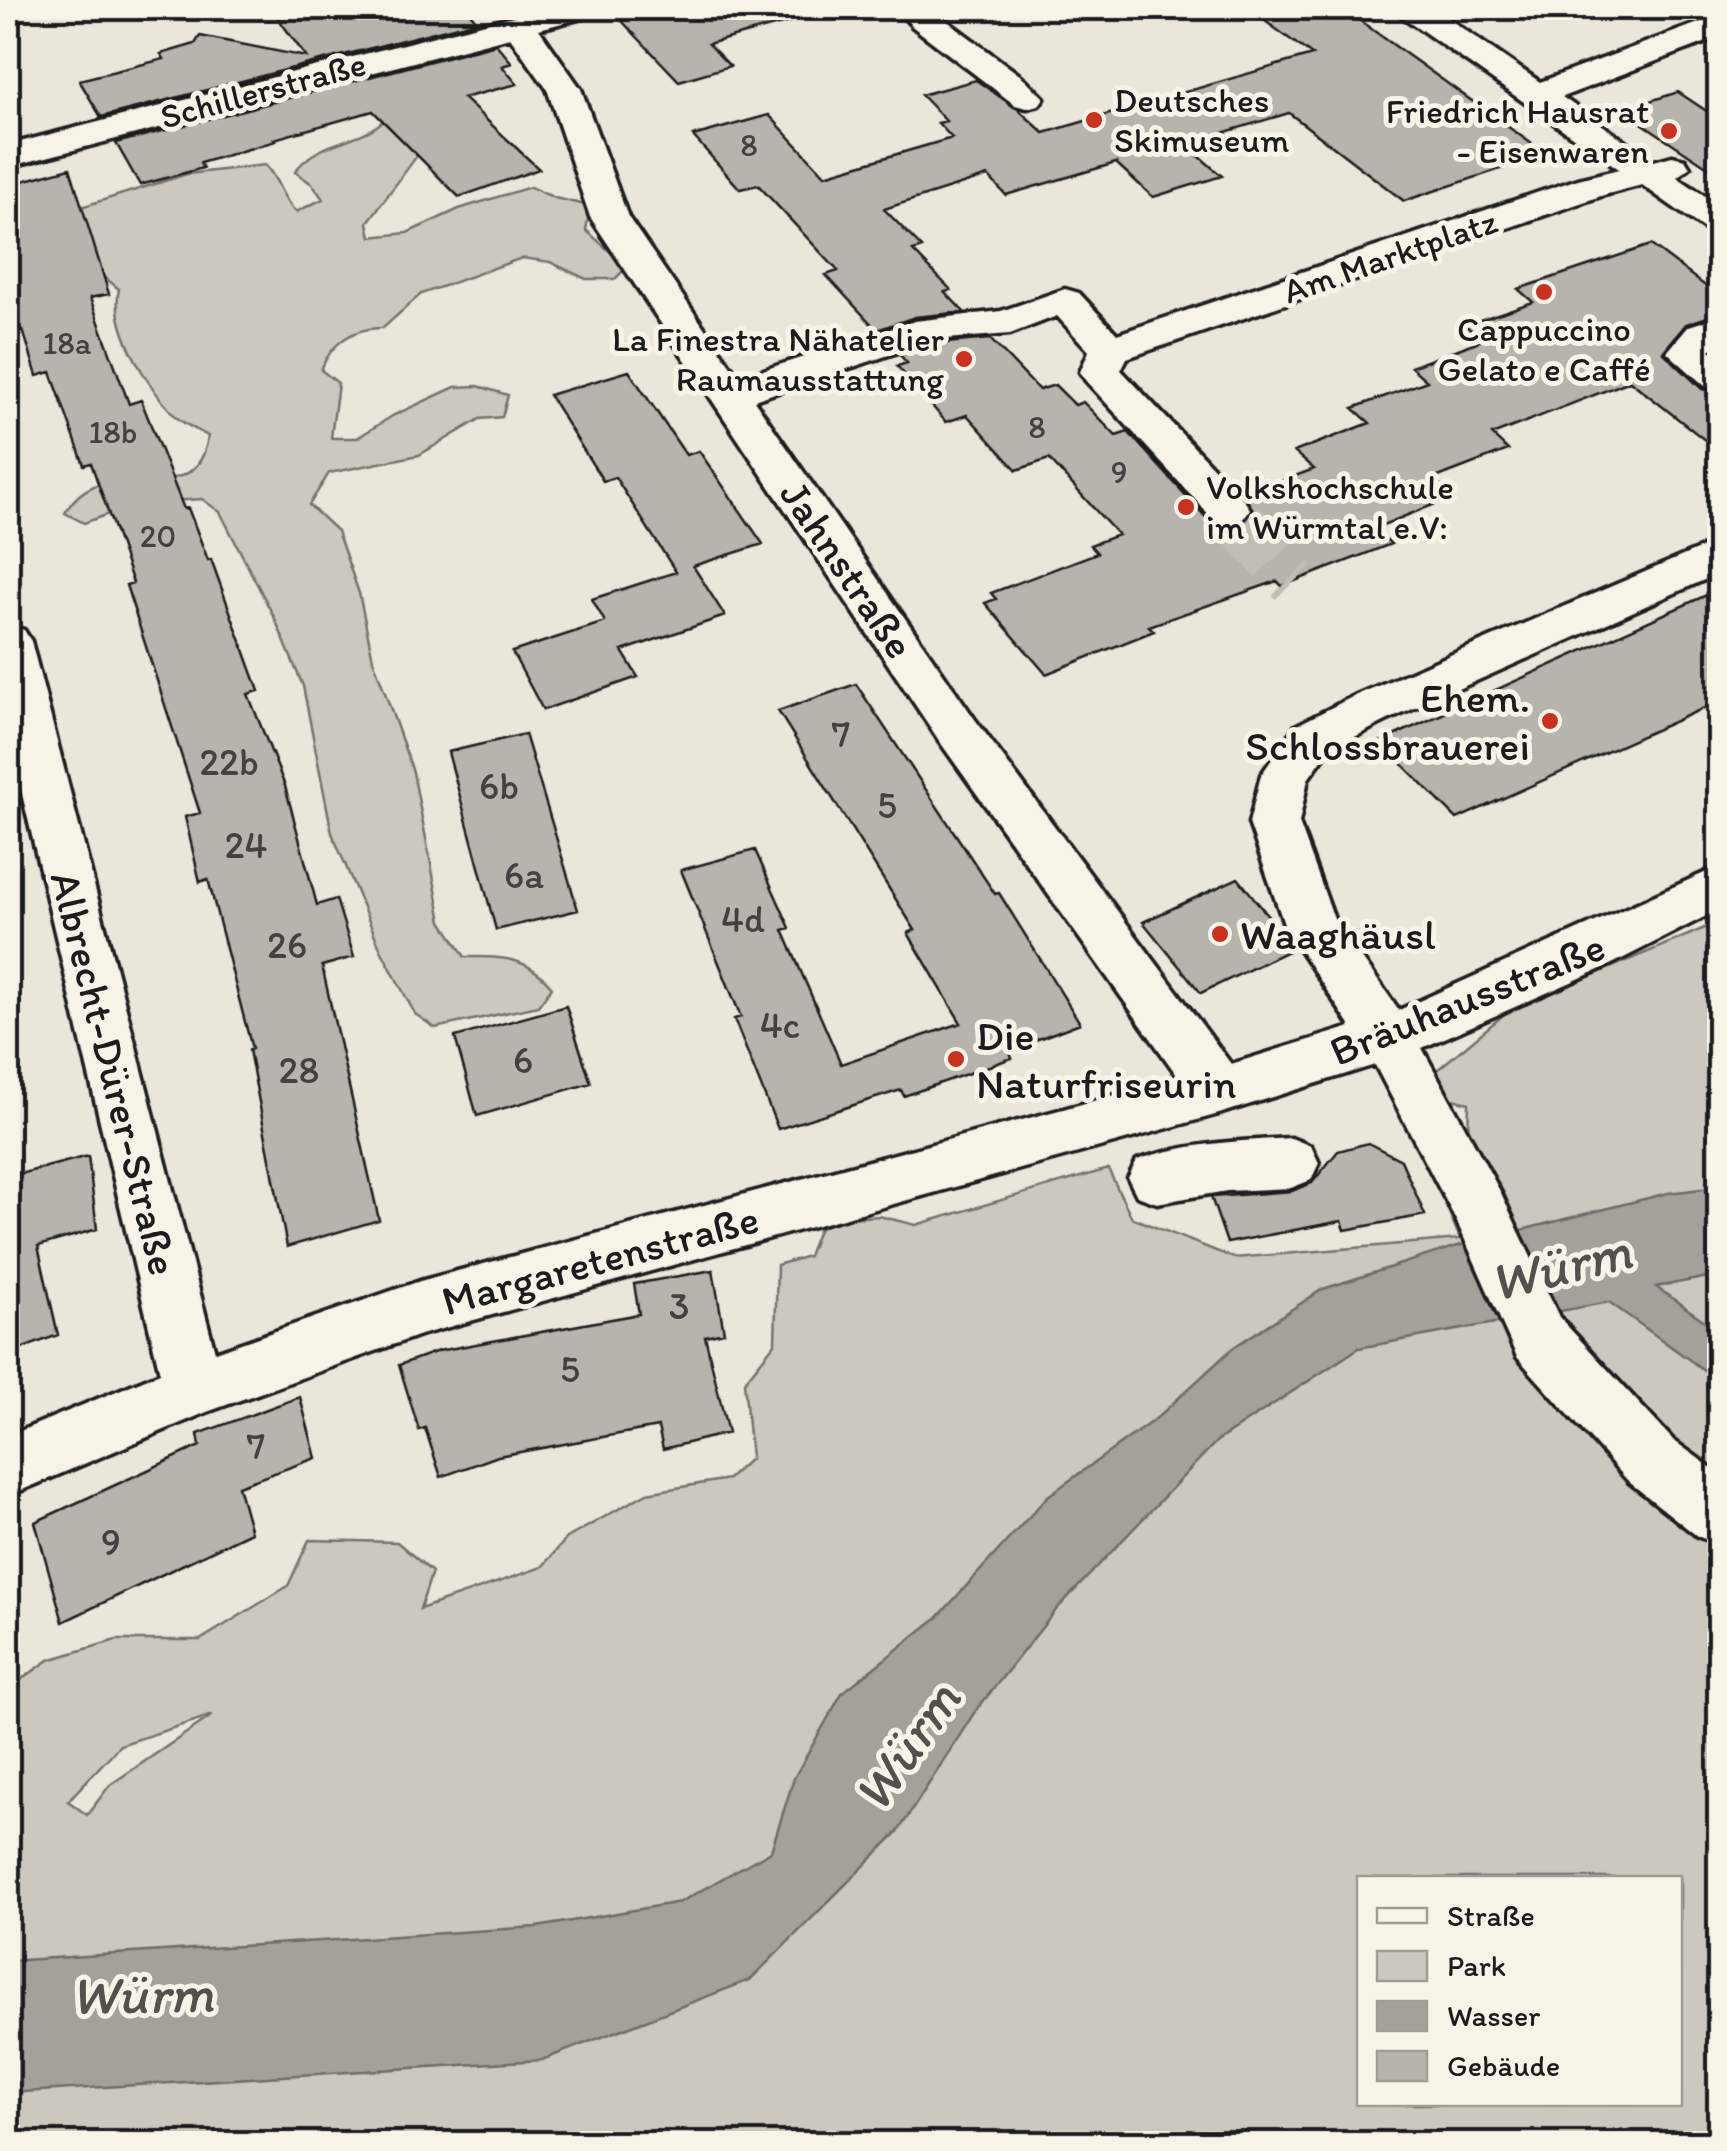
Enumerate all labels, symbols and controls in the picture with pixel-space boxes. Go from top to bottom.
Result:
street label: Schillerstraße [156,42,370,138]
place label: Deutsches Skimuseum [1114,79,1289,161]
place label: Friedrich Hausrat - Eisenwaren [1386,90,1649,172]
marker: Deutsches Skimuseum [1083,109,1105,131]
marker: Friedrich Hausrat - Eisenwaren [1658,120,1680,142]
house number: 8 [740,126,758,164]
street label: Am Marktplatz [1278,200,1503,312]
marker: Cappuccino Gelato e Caffé [1533,281,1555,303]
place label: Cappuccino Gelato e Caffé [1437,308,1651,390]
place label: La Finestra Nähatelier Raumausstattung [612,318,944,400]
house number: 18a [42,324,92,362]
marker: La Finestra Nähatelier Raumausstattung [953,348,975,370]
house number: 8 [1028,408,1046,446]
house number: 18b [88,413,138,451]
house number: 9 [1111,453,1127,491]
place label: Volkshochschule im Würmtal e.V: [1206,466,1454,548]
street label: Jahnstraße [769,471,926,668]
marker: Volkshochschule im Würmtal e.V: [1175,496,1197,518]
house number: 20 [140,517,176,555]
place label: Ehem. Schlossbrauerei [1245,672,1530,771]
marker: Ehem. Schlossbrauerei [1539,710,1561,732]
house number: 7 [832,711,850,757]
house number: 22b [199,739,259,785]
house number: 6b [479,763,519,809]
house number: 5 [877,782,897,828]
house number: 24 [225,822,267,868]
house number: 6a [504,852,544,898]
street label: Albrecht-Dürer-Straße [40,866,189,1280]
house number: 4d [721,896,765,942]
place label: Waaghäusl [1240,909,1436,960]
street label: Bräuhausstraße [1322,920,1612,1077]
house number: 26 [267,922,307,968]
marker: Waaghäusl [1209,923,1231,945]
house number: 4c [760,1002,800,1048]
place label: Die Naturfriseurin [976,1010,1237,1109]
house number: 6 [513,1037,533,1083]
house number: 28 [279,1047,319,1093]
marker: Die Naturfriseurin [945,1048,967,1070]
street label: Margaretenstraße [436,1193,764,1326]
water label: Würm [1482,1216,1638,1315]
house number: 3 [669,1283,689,1329]
house number: 5 [560,1346,580,1392]
house number: 7 [247,1423,265,1469]
house number: 9 [101,1519,121,1565]
water label: Würm [838,1668,975,1824]
legend [1357,1876,1682,2106]
text: Straße [1447,1897,1535,1934]
text: Park [1447,1947,1506,1984]
water label: Würm [70,1960,215,2028]
text: Wasser [1447,1997,1540,2034]
text: Gebäude [1447,2047,1560,2084]

